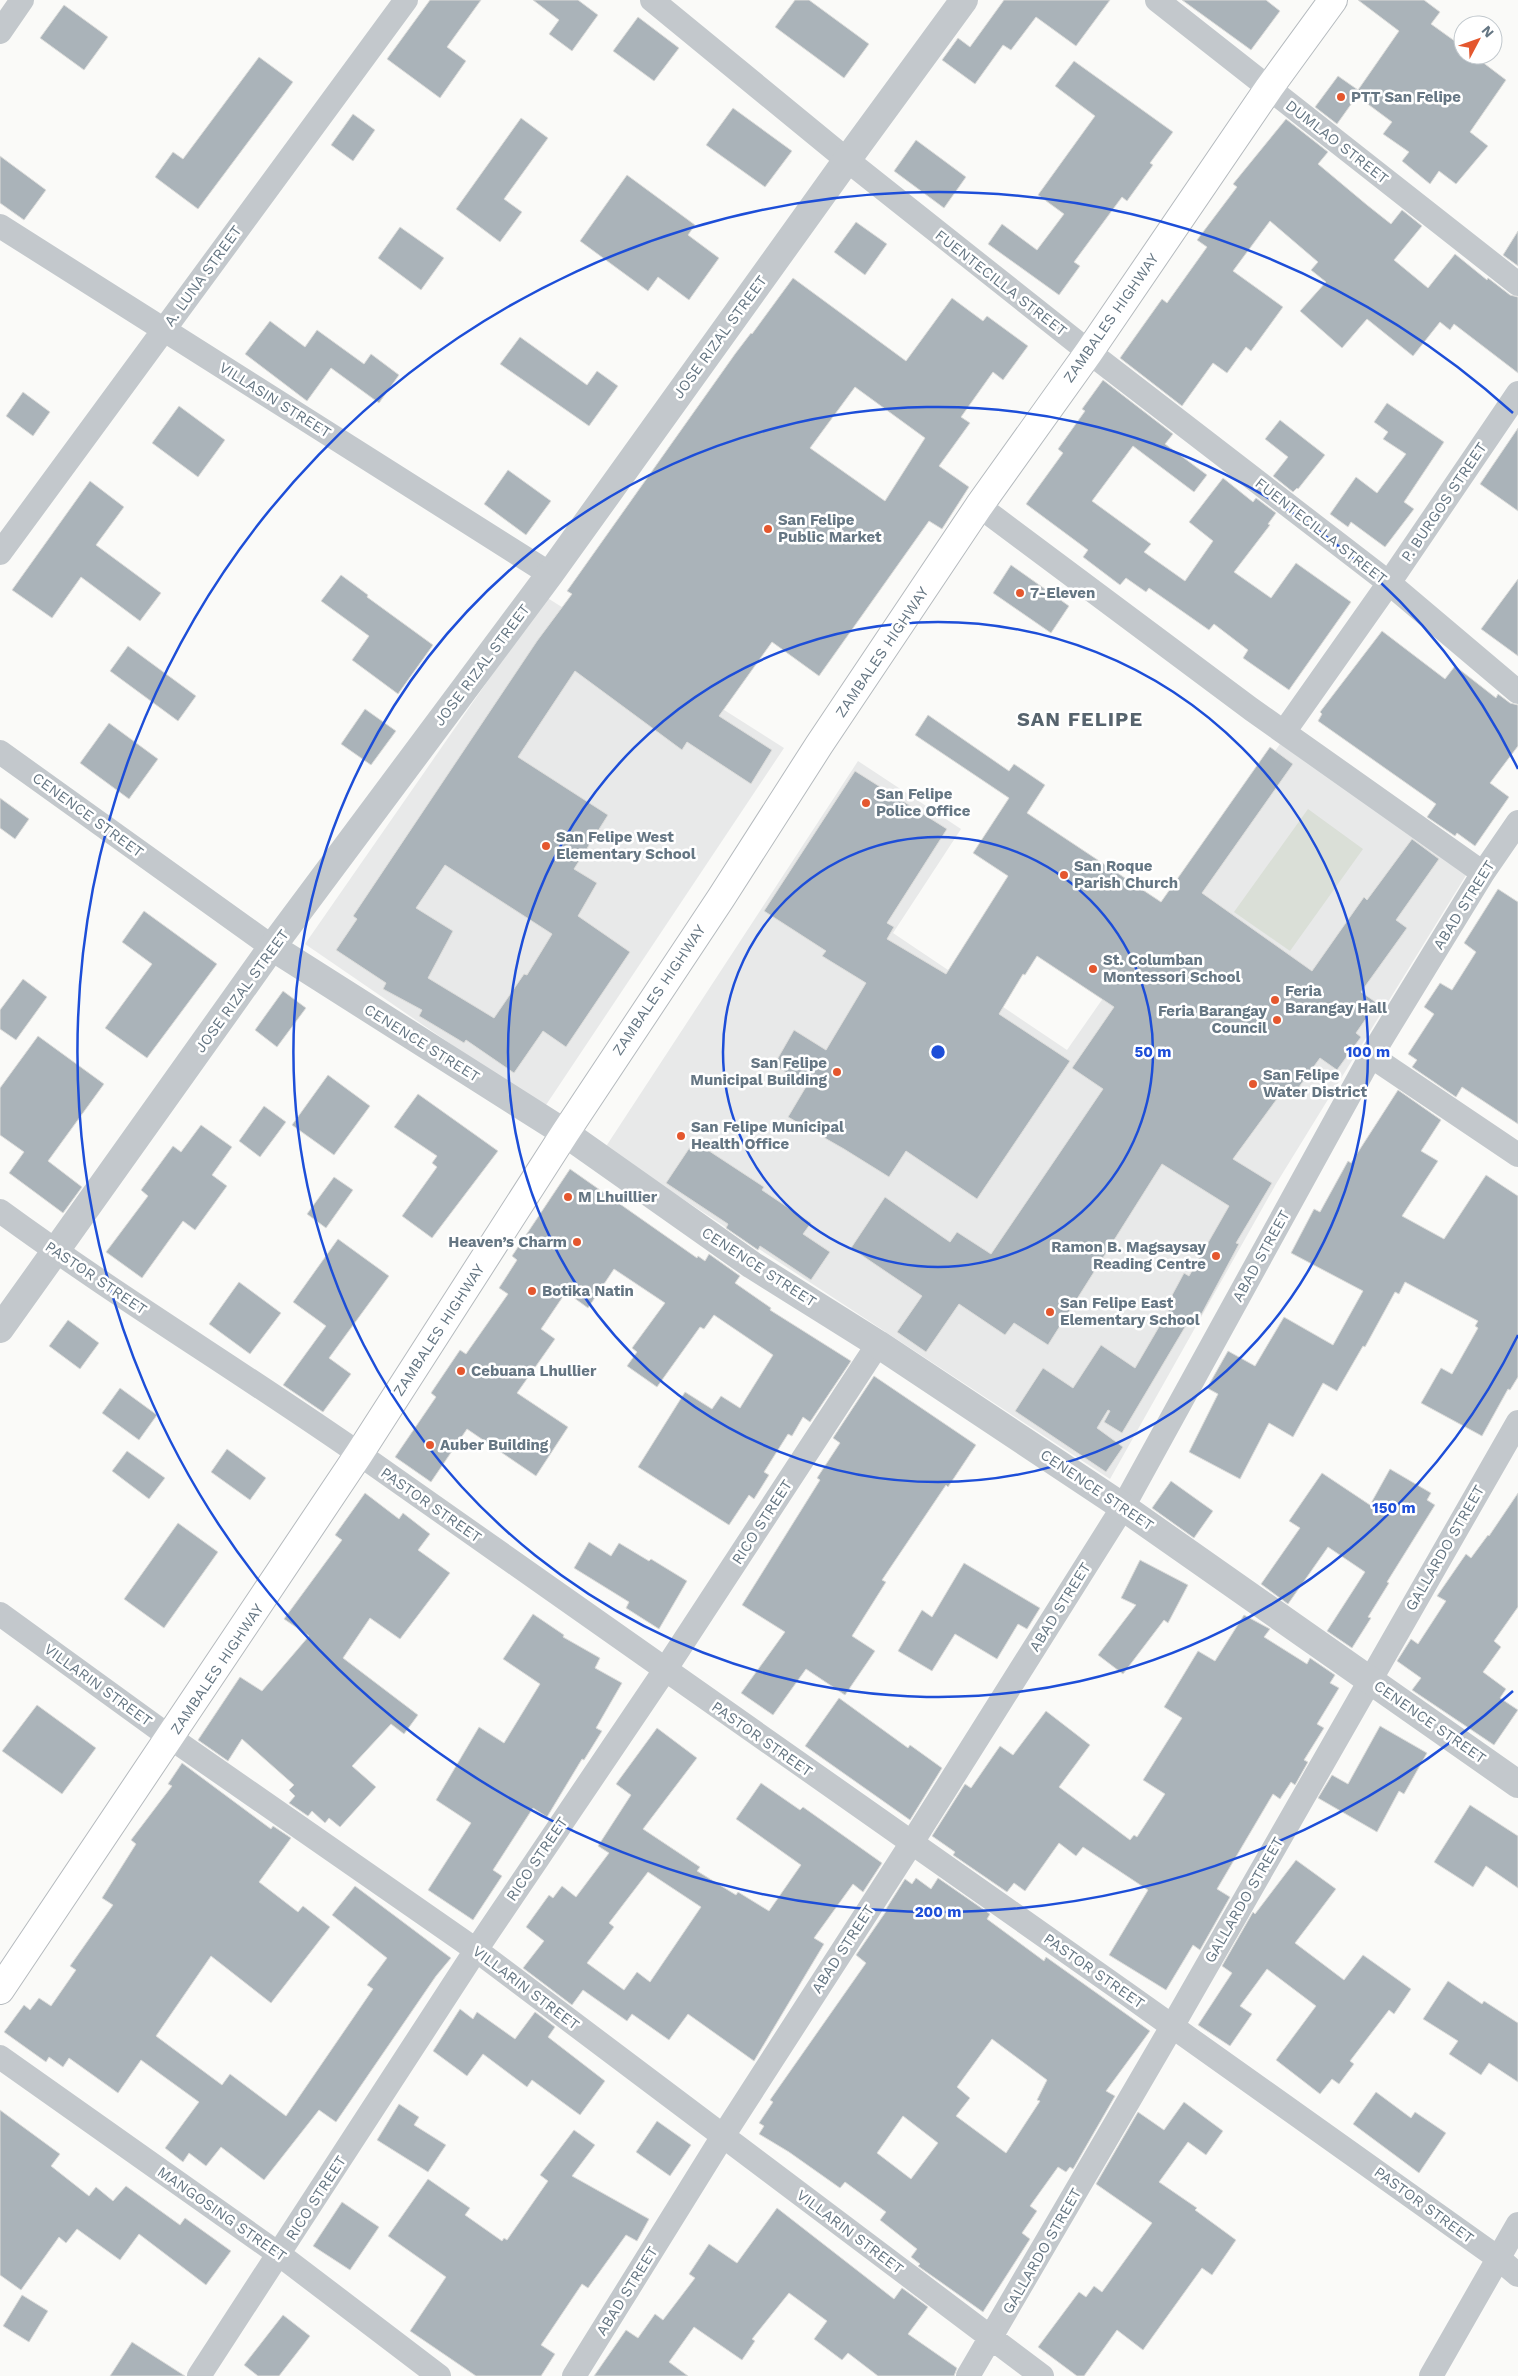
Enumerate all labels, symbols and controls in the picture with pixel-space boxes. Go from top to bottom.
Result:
north arrow [1453,15,1503,65]
text: N [1478,22,1497,41]
place label: PTT San Felipe [1351,88,1461,106]
marker: PTT San Felipe [1335,91,1347,103]
street label: DUMLAO STREET [1282,96,1392,188]
street label: A. LUNA STREET [160,222,246,330]
street label: FUENTECILLA STREET [932,226,1070,340]
street label: ZAMBALES HIGHWAY [1060,250,1163,386]
street label: JOSE RIZAL STREET [669,272,771,402]
street label: VILLASIN STREET [216,358,334,442]
street label: P. BURGOS STREET [1397,439,1491,565]
street label: FUENTECILLA STREET [1252,474,1390,588]
place label: San Felipe Public Market [778,511,882,546]
marker: San Felipe Public Market [762,523,774,535]
street label: ZAMBALES HIGHWAY [832,583,933,721]
place label: 7-Eleven [1030,584,1095,602]
marker: 7-Eleven [1014,587,1026,599]
street label: JOSE RIZAL STREET [430,601,534,729]
district label: SAN FELIPE [1017,707,1143,731]
street label: CENENCE STREET [29,769,147,861]
place label: San Felipe Police Office [876,785,971,820]
marker: San Felipe Police Office [860,797,872,809]
place label: San Felipe West Elementary School [556,828,696,863]
marker: San Felipe West Elementary School [540,840,552,852]
place label: San Roque Parish Church [1074,857,1178,892]
street label: ABAD STREET [1429,857,1499,953]
marker: San Roque Parish Church [1058,869,1070,881]
street label: ZAMBALES HIGHWAY [609,921,710,1059]
street label: JOSE RIZAL STREET [191,926,293,1056]
place label: St. Columban Montessori School [1103,951,1241,986]
marker: St. Columban Montessori School [1087,963,1099,975]
place label: Feria Barangay Hall [1285,982,1387,1017]
marker: Feria Barangay Hall [1269,994,1281,1006]
street label: CENENCE STREET [361,1000,483,1086]
place label: Feria Barangay Council [1158,1002,1268,1037]
marker: Feria Barangay Council [1271,1014,1283,1026]
centre of rings [929,1043,947,1061]
text: 50 m [1135,1043,1171,1061]
text: 100 m [1346,1043,1390,1061]
place label: San Felipe Municipal Building [690,1054,828,1089]
marker: San Felipe Municipal Building [831,1066,843,1078]
place label: San Felipe Water District [1263,1066,1367,1101]
marker: San Felipe Water District [1247,1078,1259,1090]
place label: San Felipe Municipal Health Office [691,1118,844,1153]
marker: San Felipe Municipal Health Office [675,1130,687,1142]
place label: M Lhuillier [578,1188,658,1206]
marker: M Lhuillier [562,1191,574,1203]
street label: ABAD STREET [1228,1207,1294,1305]
street label: CENENCE STREET [698,1223,820,1311]
place label: Heaven’s Charm [448,1233,567,1251]
marker: Heaven’s Charm [571,1236,583,1248]
street label: PASTOR STREET [42,1237,150,1319]
place label: Ramon B. Magsaysay Reading Centre [1051,1238,1207,1273]
marker: Ramon B. Magsaysay Reading Centre [1210,1250,1222,1262]
street label: ZAMBALES HIGHWAY [390,1260,489,1399]
place label: Botika Natin [542,1282,634,1300]
marker: Botika Natin [526,1285,538,1297]
place label: San Felipe East Elementary School [1060,1294,1200,1329]
marker: San Felipe East Elementary School [1044,1306,1056,1318]
place label: Cebuana Lhullier [471,1362,597,1380]
marker: Cebuana Lhullier [455,1365,467,1377]
place label: Auber Building [440,1436,549,1454]
marker: Auber Building [424,1439,436,1451]
street label: CENENCE STREET [1037,1445,1157,1535]
street label: PASTOR STREET [377,1464,485,1546]
street label: RICO STREET [728,1476,796,1568]
street label: GALLARDO STREET [1402,1482,1488,1614]
text: 150 m [1372,1499,1416,1517]
street label: ABAD STREET [1025,1559,1095,1655]
street label: ZAMBALES HIGHWAY [167,1600,268,1738]
street label: VILLARIN STREET [41,1640,155,1730]
street label: CENENCE STREET [1370,1677,1490,1767]
street label: PASTOR STREET [708,1698,816,1780]
street label: RICO STREET [502,1814,572,1904]
street label: GALLARDO STREET [1201,1834,1287,1966]
street label: ABAD STREET [808,1901,878,1997]
text: 200 m [915,1903,961,1921]
street label: PASTOR STREET [1040,1930,1148,2012]
street label: VILLARIN STREET [469,1942,583,2034]
street label: RICO STREET [282,2152,350,2244]
street label: MANGOSING STREET [154,2163,290,2265]
street label: PASTOR STREET [1371,2163,1477,2247]
street label: GALLARDO STREET [999,2185,1085,2317]
street label: VILLARIN STREET [793,2186,907,2278]
street label: ABAD STREET [592,2243,662,2339]

